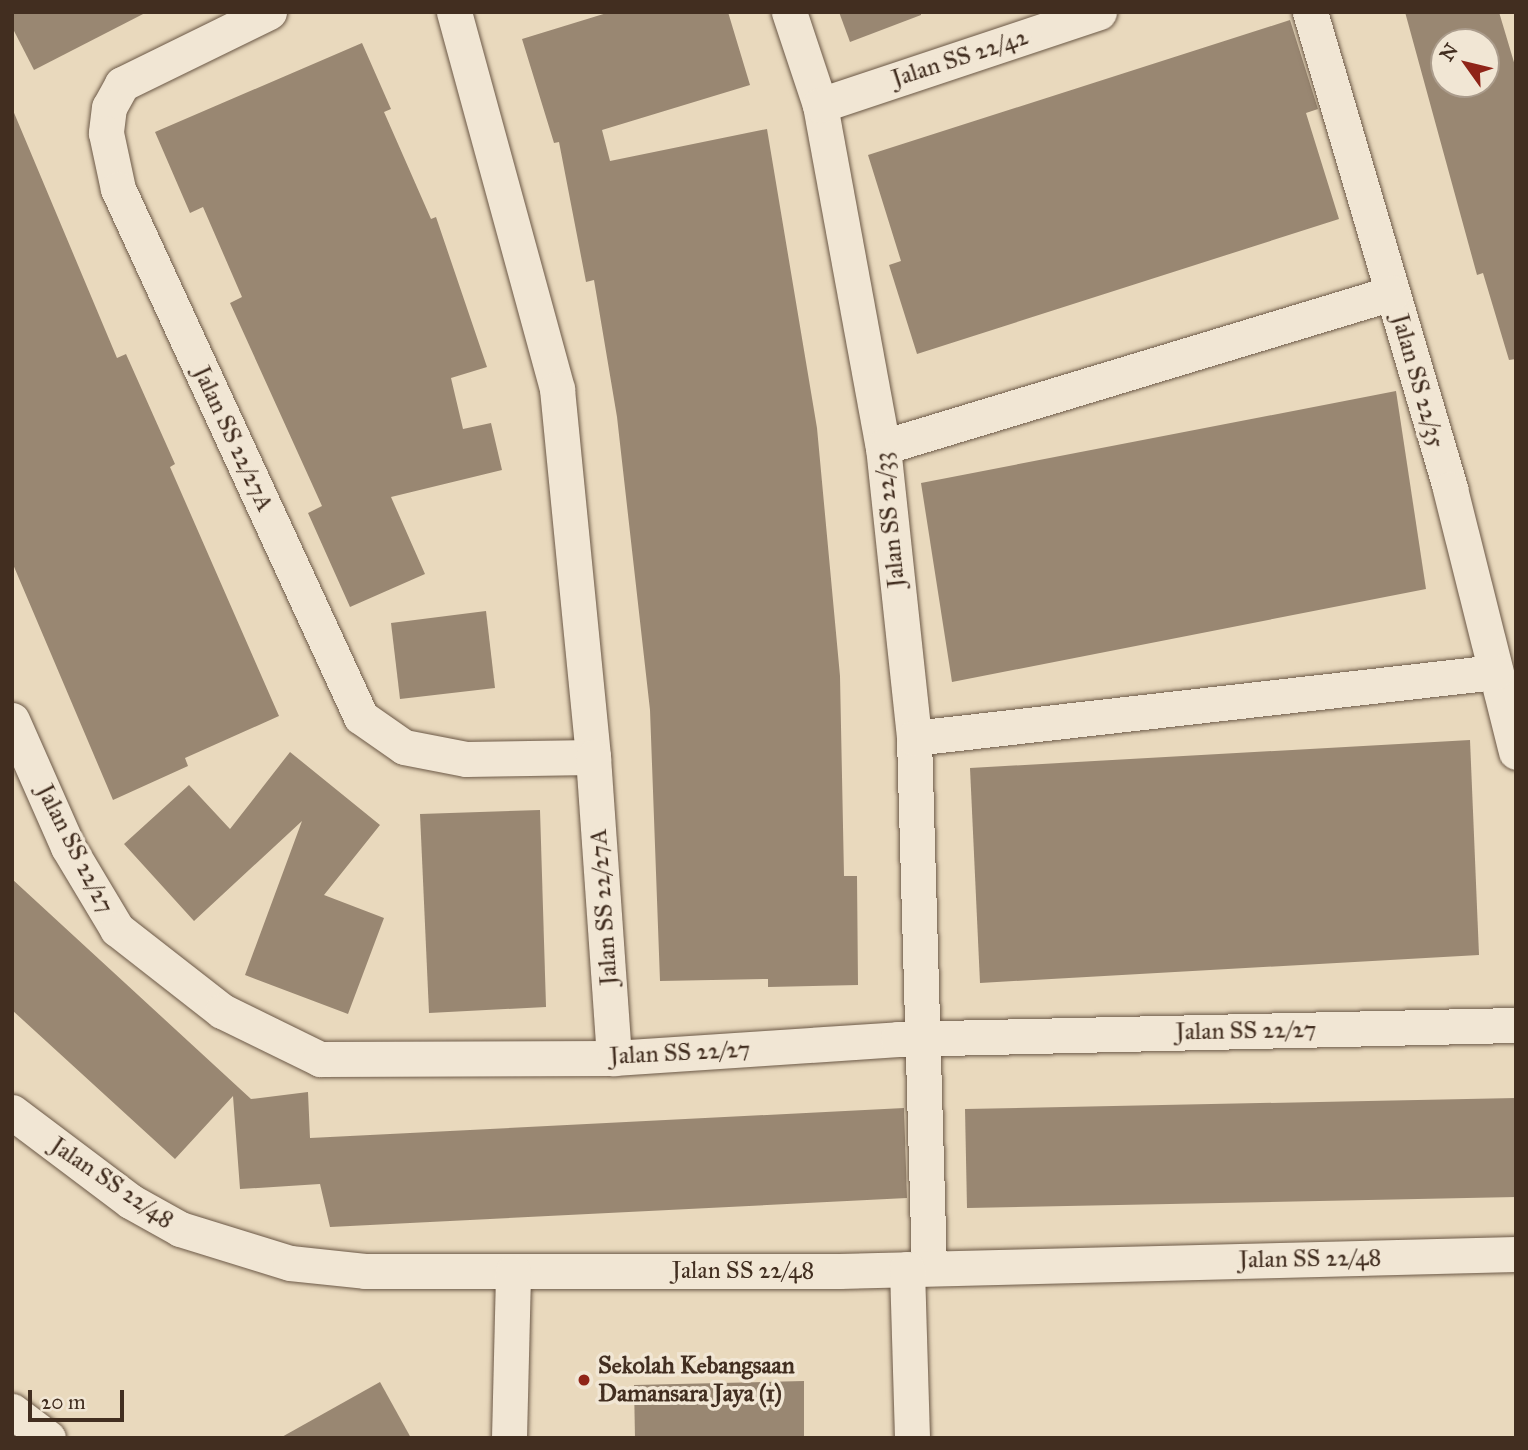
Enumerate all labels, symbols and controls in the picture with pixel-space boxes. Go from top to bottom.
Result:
street label: Jalan SS 22/42 [888,22,1032,94]
north arrow [1430,28,1500,98]
text: N [1435,39,1463,65]
street label: Jalan SS 22/35 [1385,311,1451,451]
street label: Jalan SS 22/27A [187,362,279,516]
street label: Jalan SS 22/33 [869,451,911,589]
street label: Jalan SS 22/27 [30,780,120,918]
street label: Jalan SS 22/27A [584,828,624,986]
street label: Jalan SS 22/27 [1175,1015,1317,1047]
street label: Jalan SS 22/27 [609,1035,751,1071]
street label: Jalan SS 22/48 [45,1131,179,1235]
street label: Jalan SS 22/48 [1239,1243,1381,1275]
street label: Jalan SS 22/48 [672,1257,814,1285]
place label: Sekolah Kebangsaan Damansara Jaya (1) [598,1352,795,1408]
marker: Sekolah Kebangsaan Damansara Jaya (1) [576,1372,592,1388]
scale bar [32,1376,128,1420]
text: 20 m [41,1389,86,1415]

